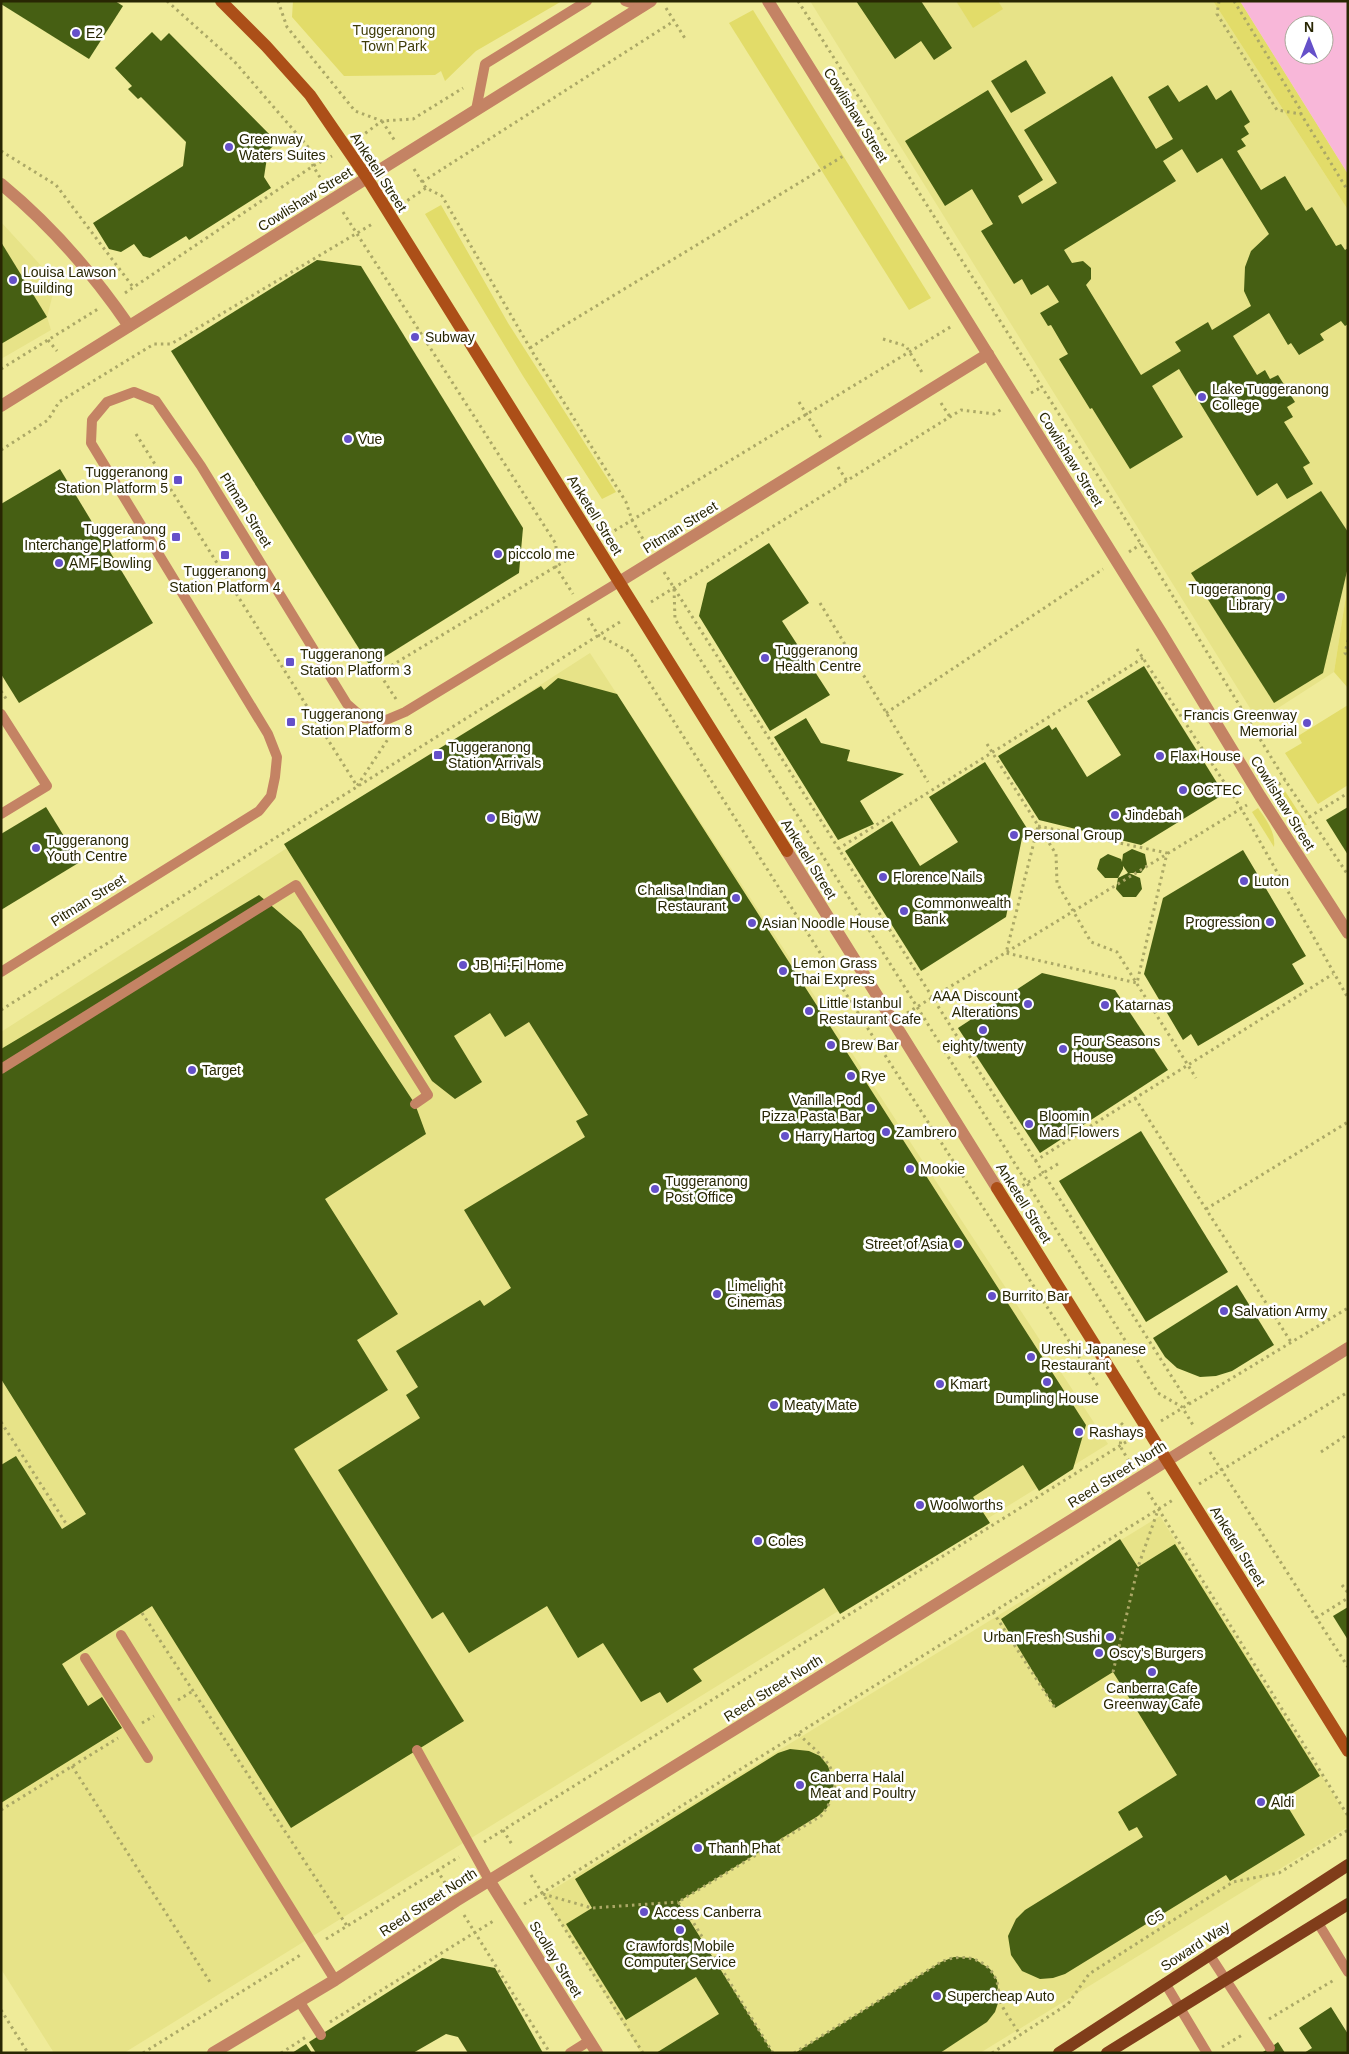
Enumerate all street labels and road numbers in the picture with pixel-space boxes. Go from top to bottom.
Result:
street label: Cowlishaw Street [821,65,891,165]
street label: Anketell Street [347,129,411,215]
street label: Cowlishaw Street [255,164,355,234]
street label: Cowlishaw Street [1036,409,1106,509]
street label: Pitman Street [217,470,275,550]
street label: Anketell Street [564,472,626,558]
street label: Pitman Street [640,498,720,556]
street label: Cowlishaw Street [1248,753,1318,853]
street label: Anketell Street [778,816,840,902]
street label: Pitman Street [48,871,128,929]
street label: Anketell Street [993,1160,1055,1246]
street label: Reed Street North [1065,1437,1169,1511]
street label: Anketell Street [1207,1503,1269,1589]
street label: Reed Street North [721,1651,825,1725]
street label: Reed Street North [376,1865,480,1939]
street label: C5 [1143,1906,1167,1930]
street label: Scollay Street [526,1918,586,2000]
street label: Soward Way [1158,1918,1232,1974]

